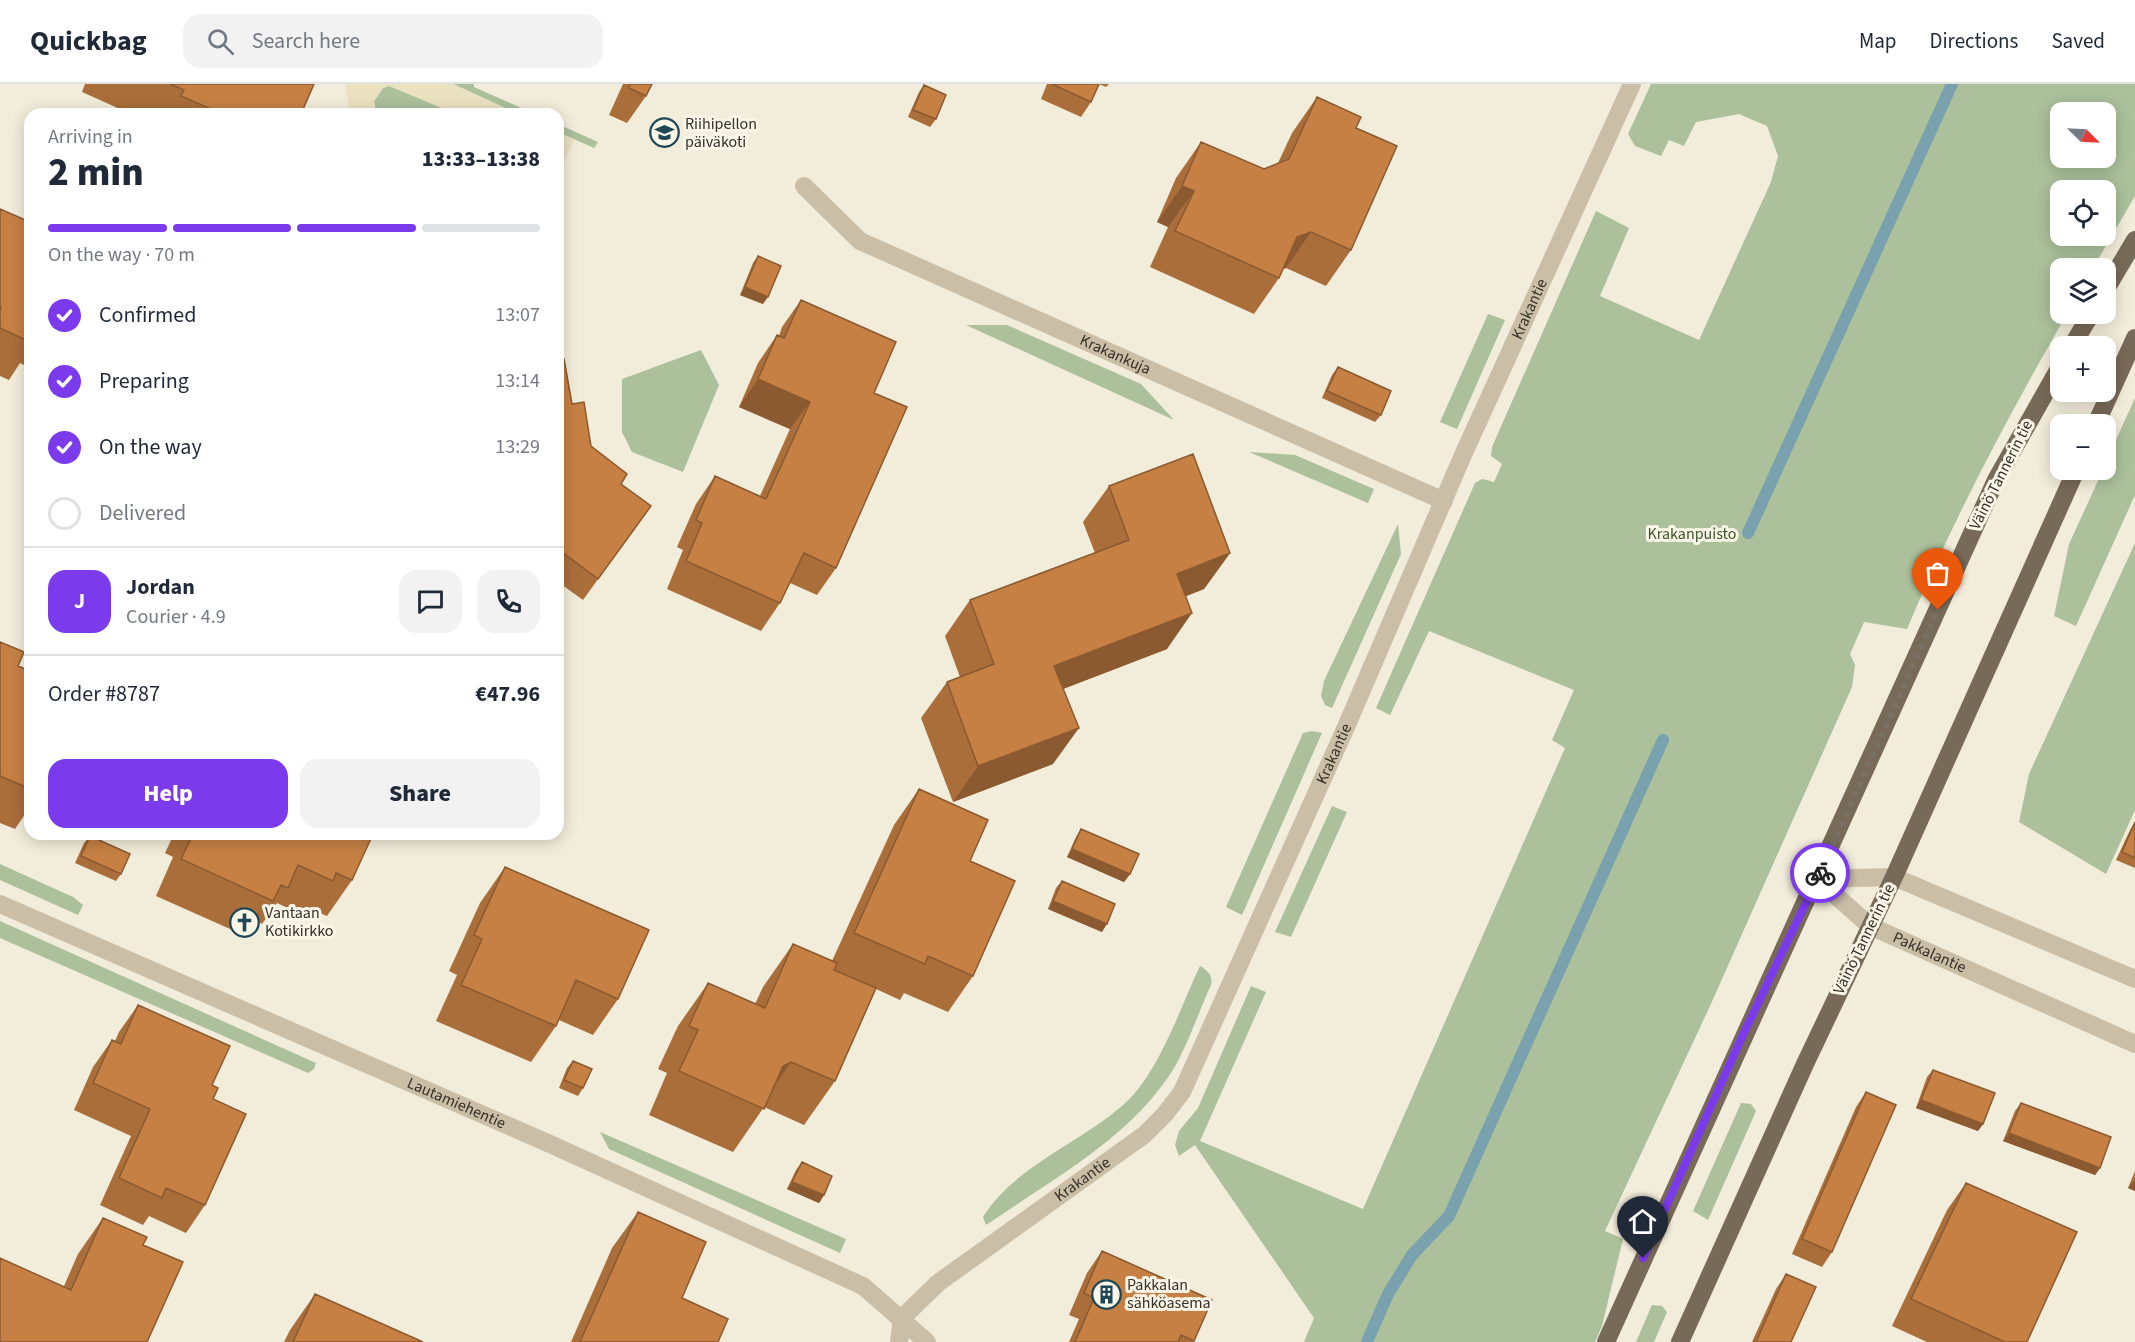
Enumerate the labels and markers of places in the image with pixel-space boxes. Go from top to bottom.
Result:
place label: Riihipellon päiväkoti [685,113,757,153]
school or university icon: Riihipellon päiväkoti [648,117,680,149]
pin [1912,548,1963,610]
place label: Vantaan Kotikirkko [265,902,334,942]
church icon: Vantaan Kotikirkko [228,906,260,938]
pin [1617,1196,1668,1258]
place label: Pakkalan sähköasema [1127,1274,1211,1314]
building icon: Pakkalan sähköasema [1090,1278,1122,1310]

